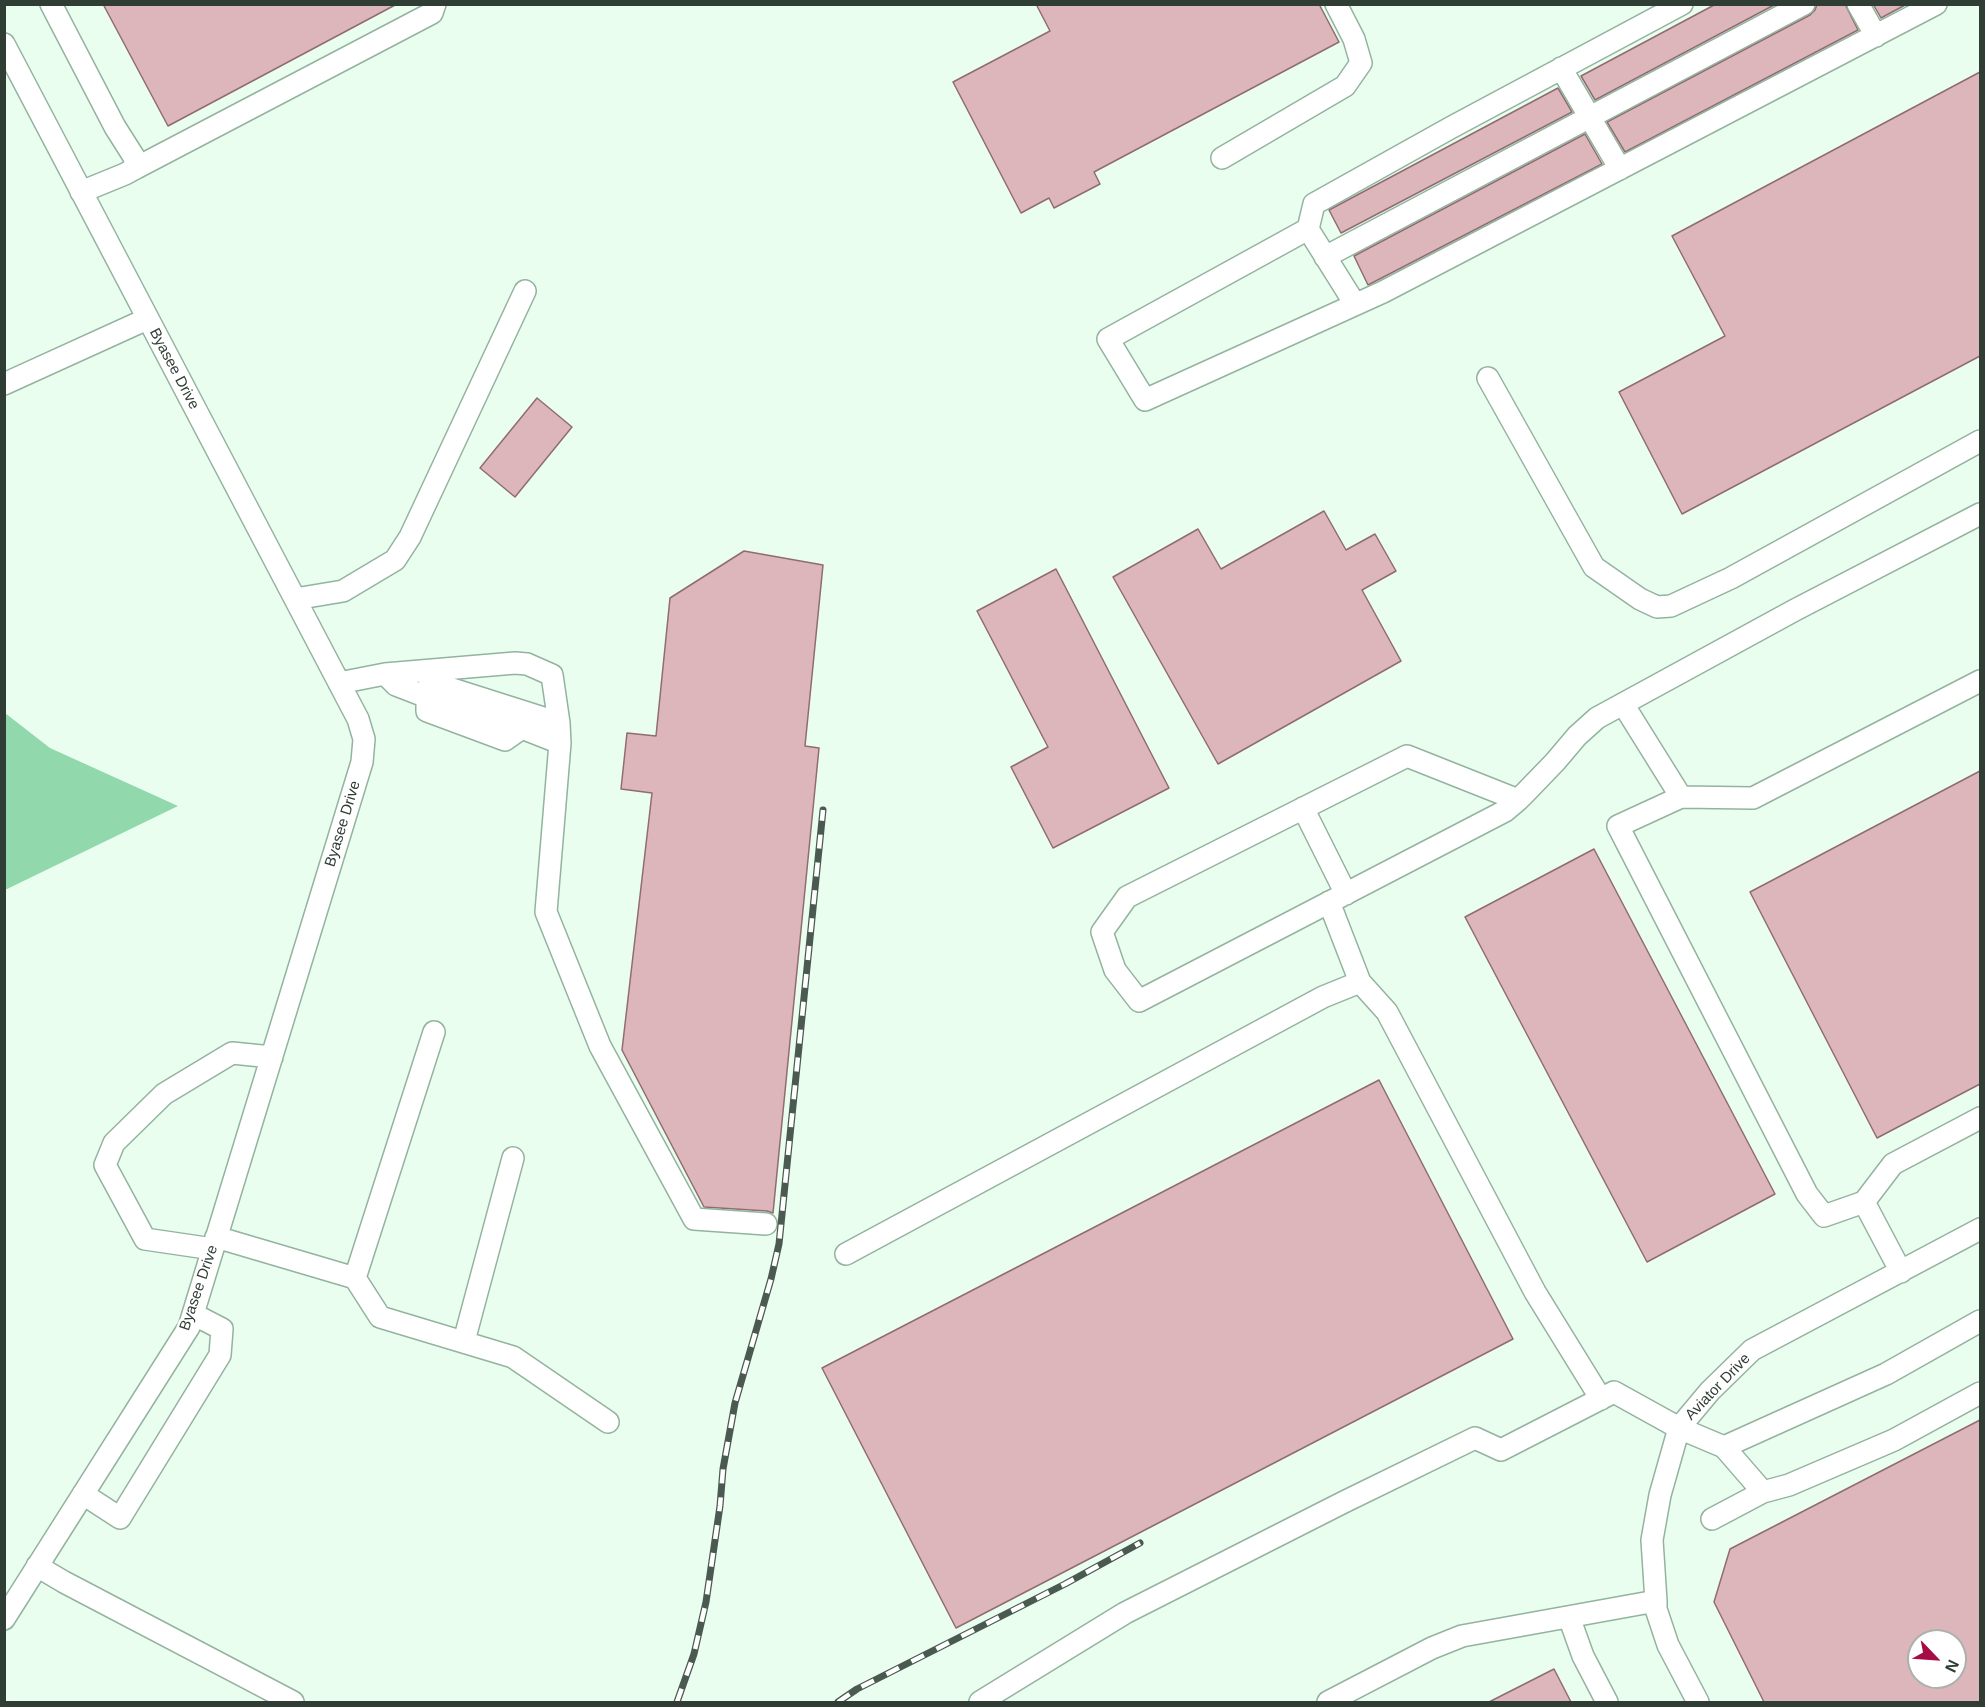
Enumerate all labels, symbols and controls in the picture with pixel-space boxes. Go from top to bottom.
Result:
street label: Byasee Drive [145,325,203,413]
street label: Byasee Drive [321,779,365,869]
street label: Byasee Drive [176,1243,222,1333]
street label: Aviator Drive [1682,1350,1754,1424]
north arrow [1907,1629,1967,1689]
text: N [1942,1657,1962,1675]

